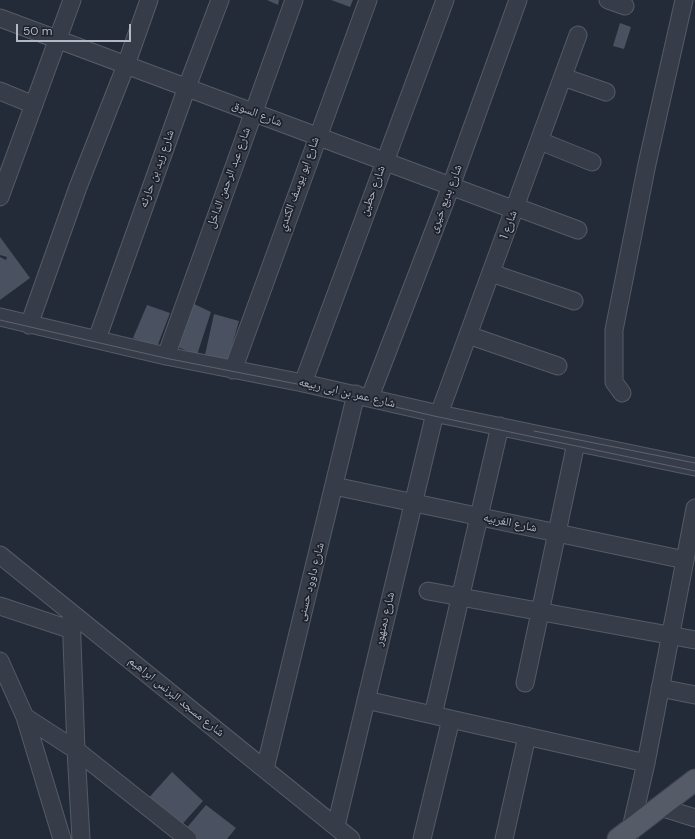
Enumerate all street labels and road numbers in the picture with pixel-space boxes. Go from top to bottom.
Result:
street label: شارع السوق [230,98,284,130]
street label: شارع عبد الرحمن الداخل [204,126,254,230]
street label: شارع زيد بن حارثه [136,128,178,210]
street label: شارع ابو يوسف الكندي [275,135,323,233]
street label: شارع بديع خيرى [426,163,466,235]
street label: شارع حطين [357,164,389,218]
street label: شارع 1 [497,209,521,241]
street label: شارع عمر بن ابى ربيعه [297,375,397,411]
street label: شارع الغربيه [482,510,538,536]
street label: شارع داوود حسنى [294,541,328,623]
street label: شارع دمنهور [372,591,398,647]
street label: شارع مسجد البرنس ابراهيم [125,654,227,740]

